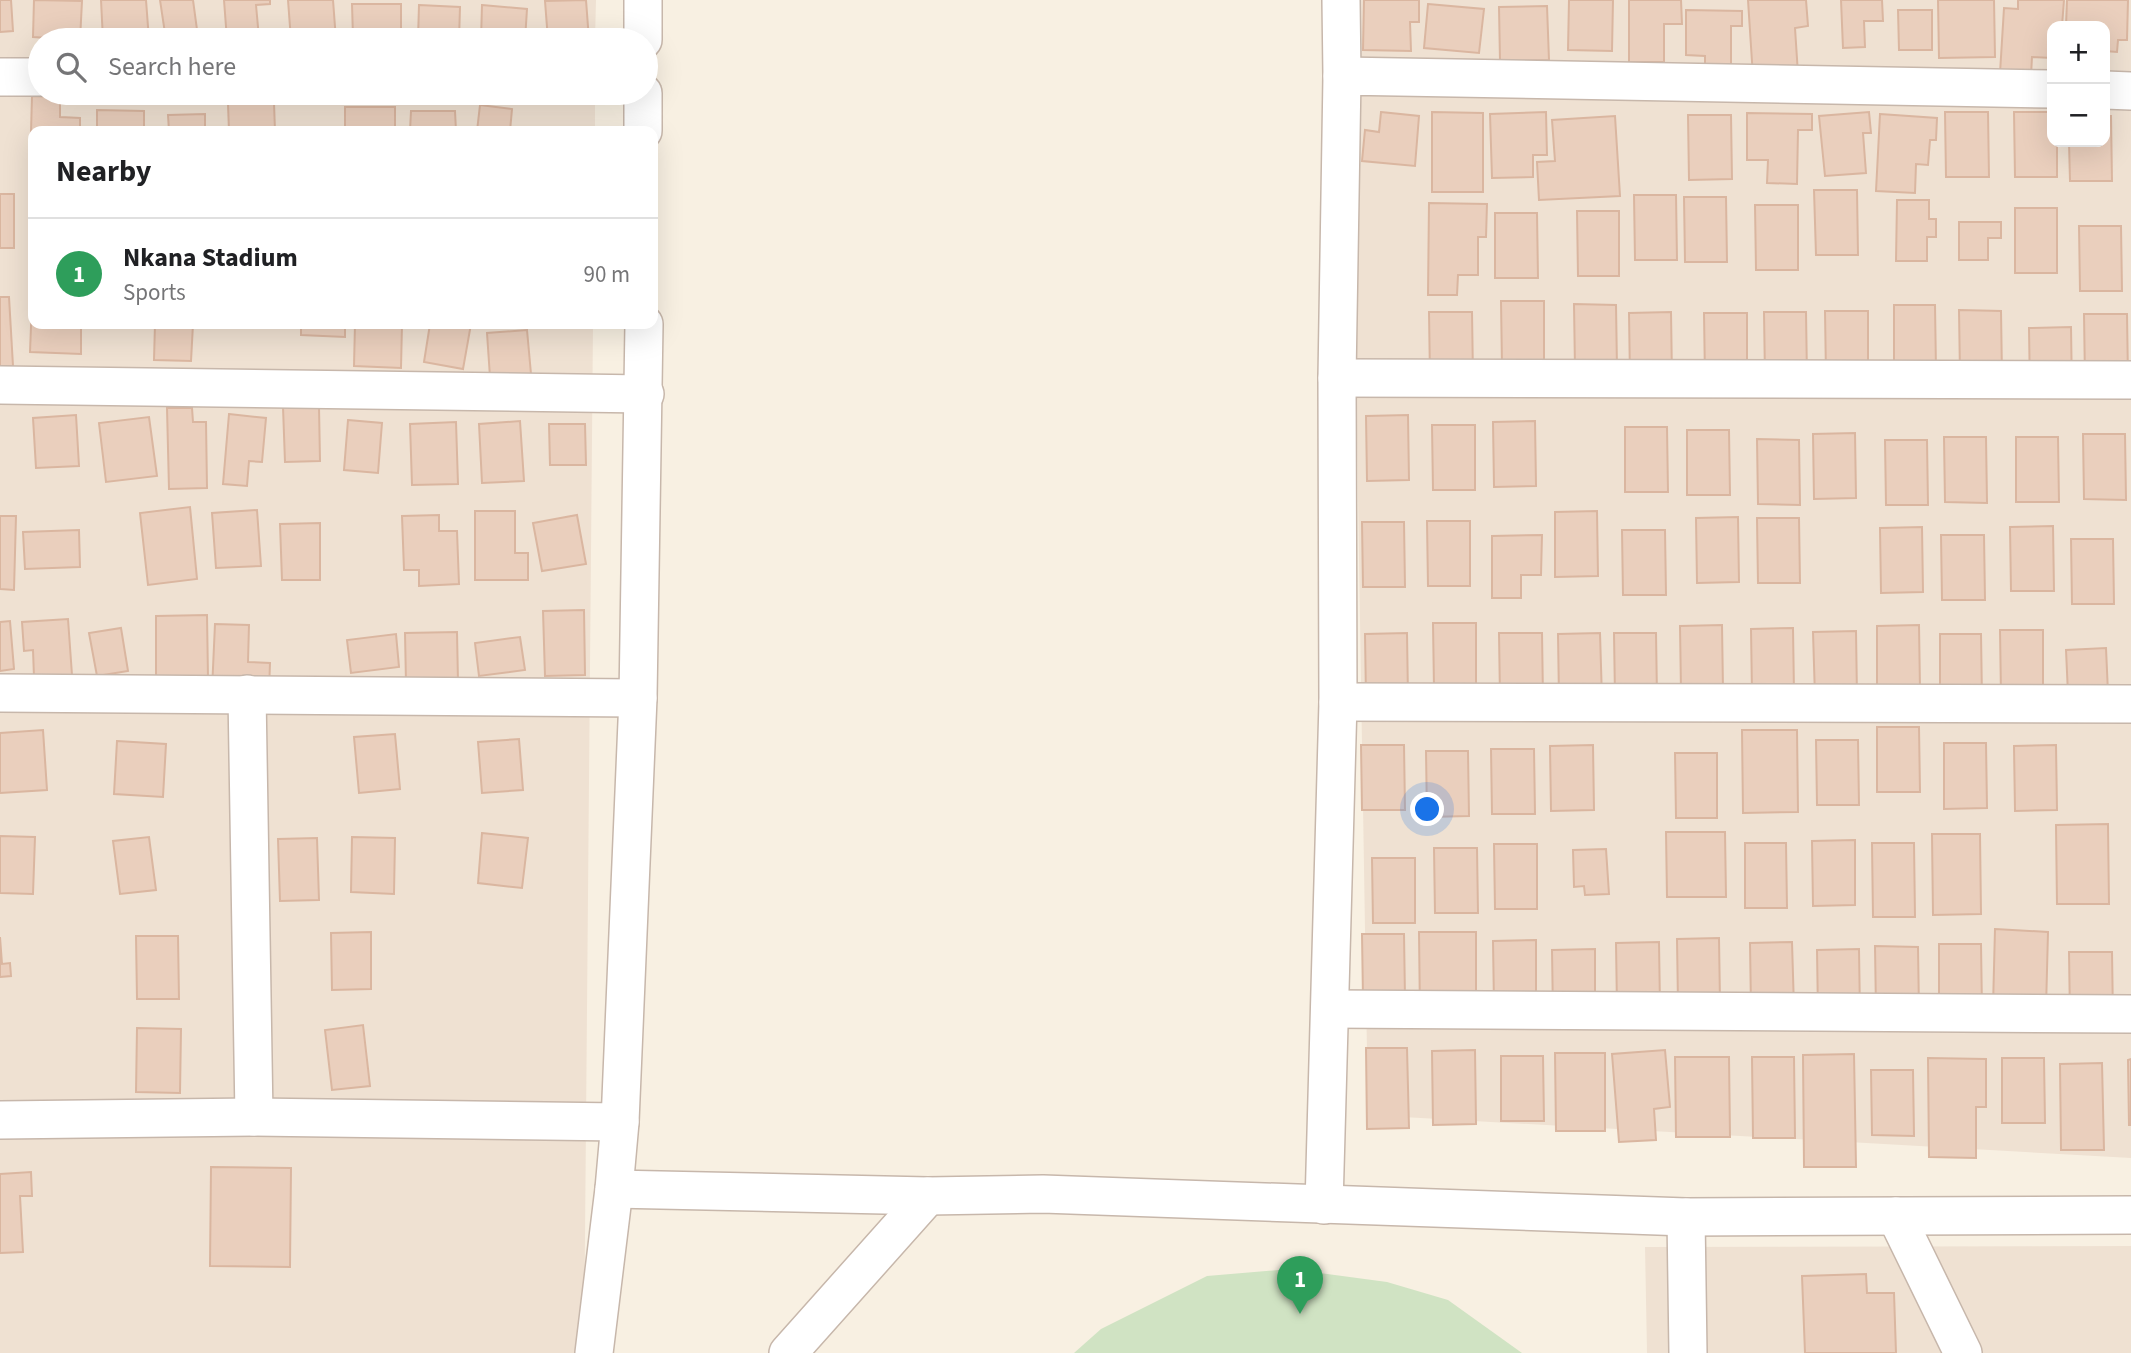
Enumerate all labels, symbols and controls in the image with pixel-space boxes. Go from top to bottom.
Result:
map controls [2047,21,2110,147]
button: + [2047,21,2110,84]
search box [28,28,658,105]
icon: search [52,48,90,86]
text: Search here [108,48,236,85]
button: − [2047,84,2110,147]
text: Nearby [56,150,151,193]
text: Nkana Stadium [123,239,298,276]
text: 1 [73,258,85,291]
text: 90 m [583,258,630,291]
text: Sports [123,276,186,309]
your location [1410,792,1444,826]
pin: 1 [1277,1256,1323,1314]

